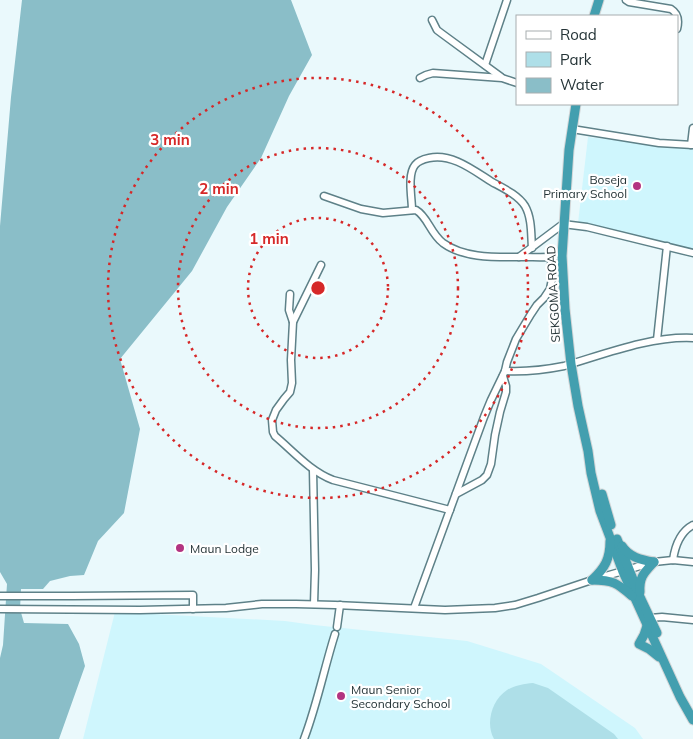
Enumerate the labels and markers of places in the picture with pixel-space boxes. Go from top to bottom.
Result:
place label: Boseja Primary School [543,172,627,201]
marker: Boseja Primary School [631,180,643,192]
centre of rings [309,279,327,297]
place label: Maun Lodge [190,541,259,556]
marker: Maun Lodge [174,542,186,554]
place label: Maun Senior Secondary School [351,682,450,711]
marker: Maun Senior Secondary School [335,690,347,702]

